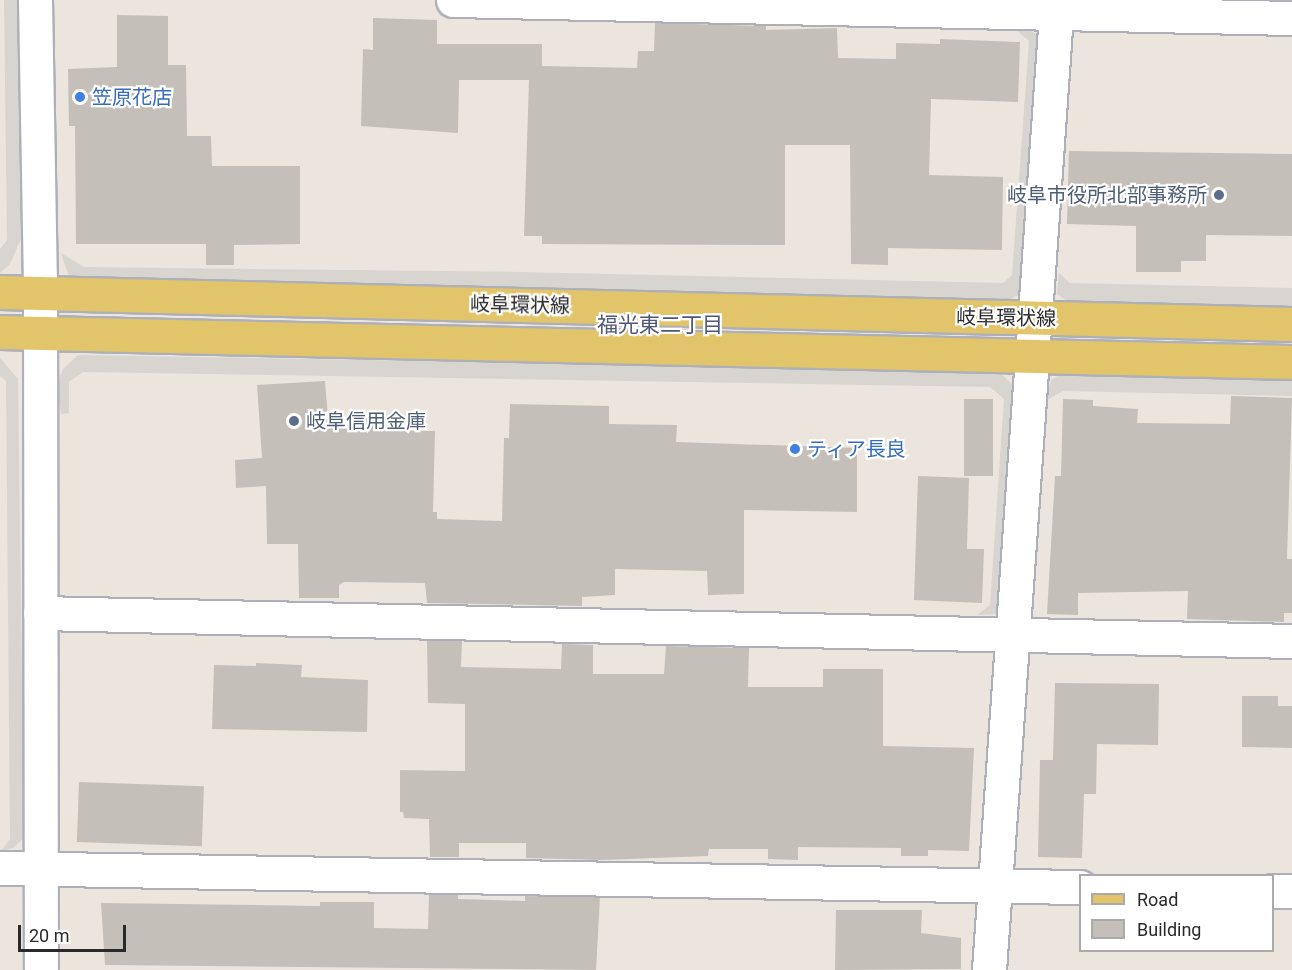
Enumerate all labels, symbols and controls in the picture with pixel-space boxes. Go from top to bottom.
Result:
place label: 笠原花店 [92,85,172,109]
marker: 笠原花店 [73,90,87,104]
place label: 岐阜市役所北部事務所 [1007,183,1207,207]
marker: 岐阜市役所北部事務所 [1212,188,1226,202]
street label: 岐阜環状線 [470,292,570,318]
street label: 岐阜環状線 [956,305,1056,331]
district label: 福光東二丁目 [597,312,723,338]
place label: 岐阜信用金庫 [306,409,426,433]
marker: 岐阜信用金庫 [287,414,301,428]
place label: ティア長良 [807,437,907,461]
marker: ティア長良 [788,442,802,456]
legend [1079,874,1274,952]
text: Road [1137,889,1178,910]
scale bar [21,913,129,951]
text: Building [1137,919,1201,940]
text: 20 m [29,925,69,946]

